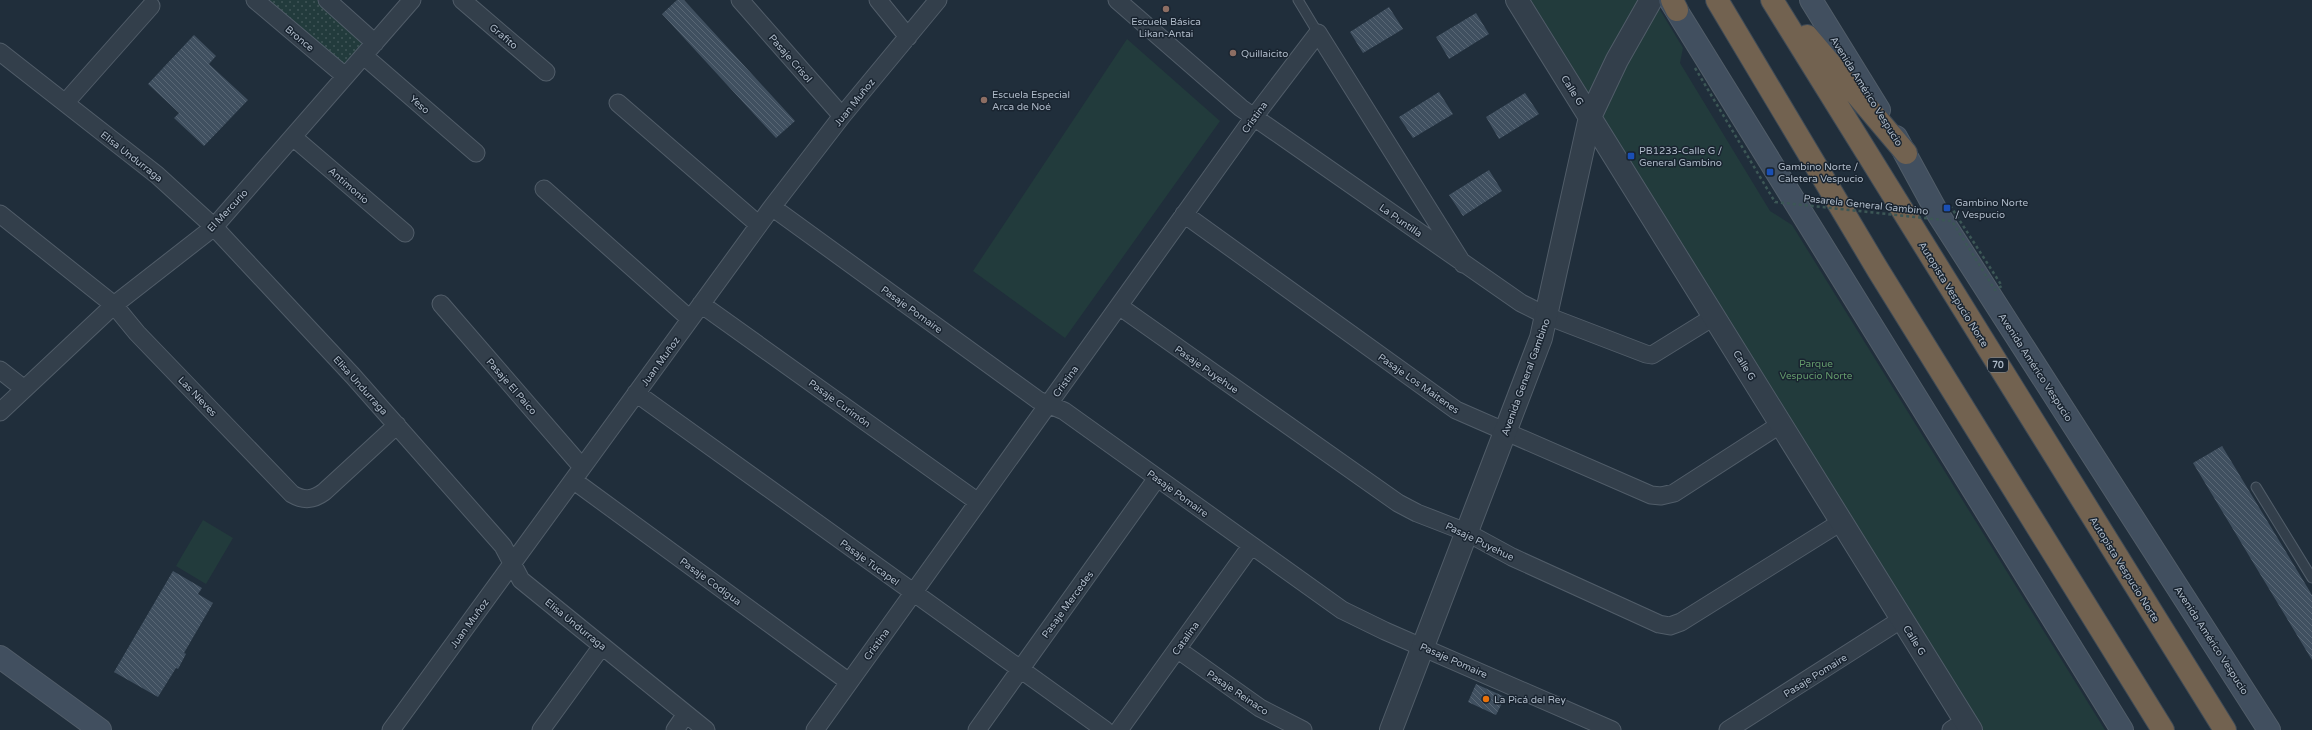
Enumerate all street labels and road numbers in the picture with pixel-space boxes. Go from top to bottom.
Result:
street label: Grafito [487,22,520,52]
street label: Bronce [283,23,316,54]
street label: Pasaje Crisol [766,32,814,85]
street label: Avenida Américo Vespucio [1827,35,1905,148]
street label: Calle G [1558,73,1586,108]
street label: Juan Muñoz [832,76,878,129]
street label: Yeso [407,93,432,117]
street label: Cristina [1239,100,1270,136]
street label: Elisa Undurraga [98,129,165,185]
street label: Antimonio [326,165,371,207]
street label: El Mercurio [205,187,251,235]
street label: Pasarela General Gambino [1803,192,1929,218]
street label: La Puntilla [1377,202,1424,240]
street label: Autopista Vespucio Norte [1916,240,1991,350]
street label: Pasaje Pomaire [879,284,945,336]
street label: Avenida Américo Vespucio [1996,311,2075,424]
street label: Avenida General Gambino [1499,317,1553,438]
street label: Juan Muñoz [639,335,683,389]
street label: Pasaje Puyehue [1172,343,1241,396]
street label: Calle G [1730,348,1758,383]
street label: Pasaje Los Maitenes [1376,351,1461,416]
street label: Elisa Undurraga [331,354,390,418]
street label: Pasaje El Paico [484,356,539,417]
road number: 70 [1988,358,2008,372]
street label: Cristina [1050,364,1081,400]
street label: Las Nieves [175,374,219,419]
street label: Pasaje Curimón [806,377,873,430]
street label: Pasaje Pomaire [1145,468,1211,520]
street label: Autopista Vespucio Norte [2087,515,2162,625]
street label: Pasaje Puyehue [1443,520,1516,564]
street label: Pasaje Tucapel [837,537,901,588]
street label: Pasaje Codigua [677,556,743,608]
street label: Pasaje Mercedes [1039,569,1096,640]
street label: Avenida Américo Vespucio [2172,584,2251,697]
street label: Elisa Undurraga [542,596,608,653]
street label: Juan Muñoz [448,597,492,651]
street label: Catalina [1170,619,1202,658]
street label: Calle G [1900,623,1928,658]
street label: Cristina [861,627,892,663]
street label: Pasaje Pomaire [1418,641,1489,681]
street label: Pasaje Pomaire [1782,651,1850,700]
street label: Pasaje Reinaco [1204,668,1270,718]

